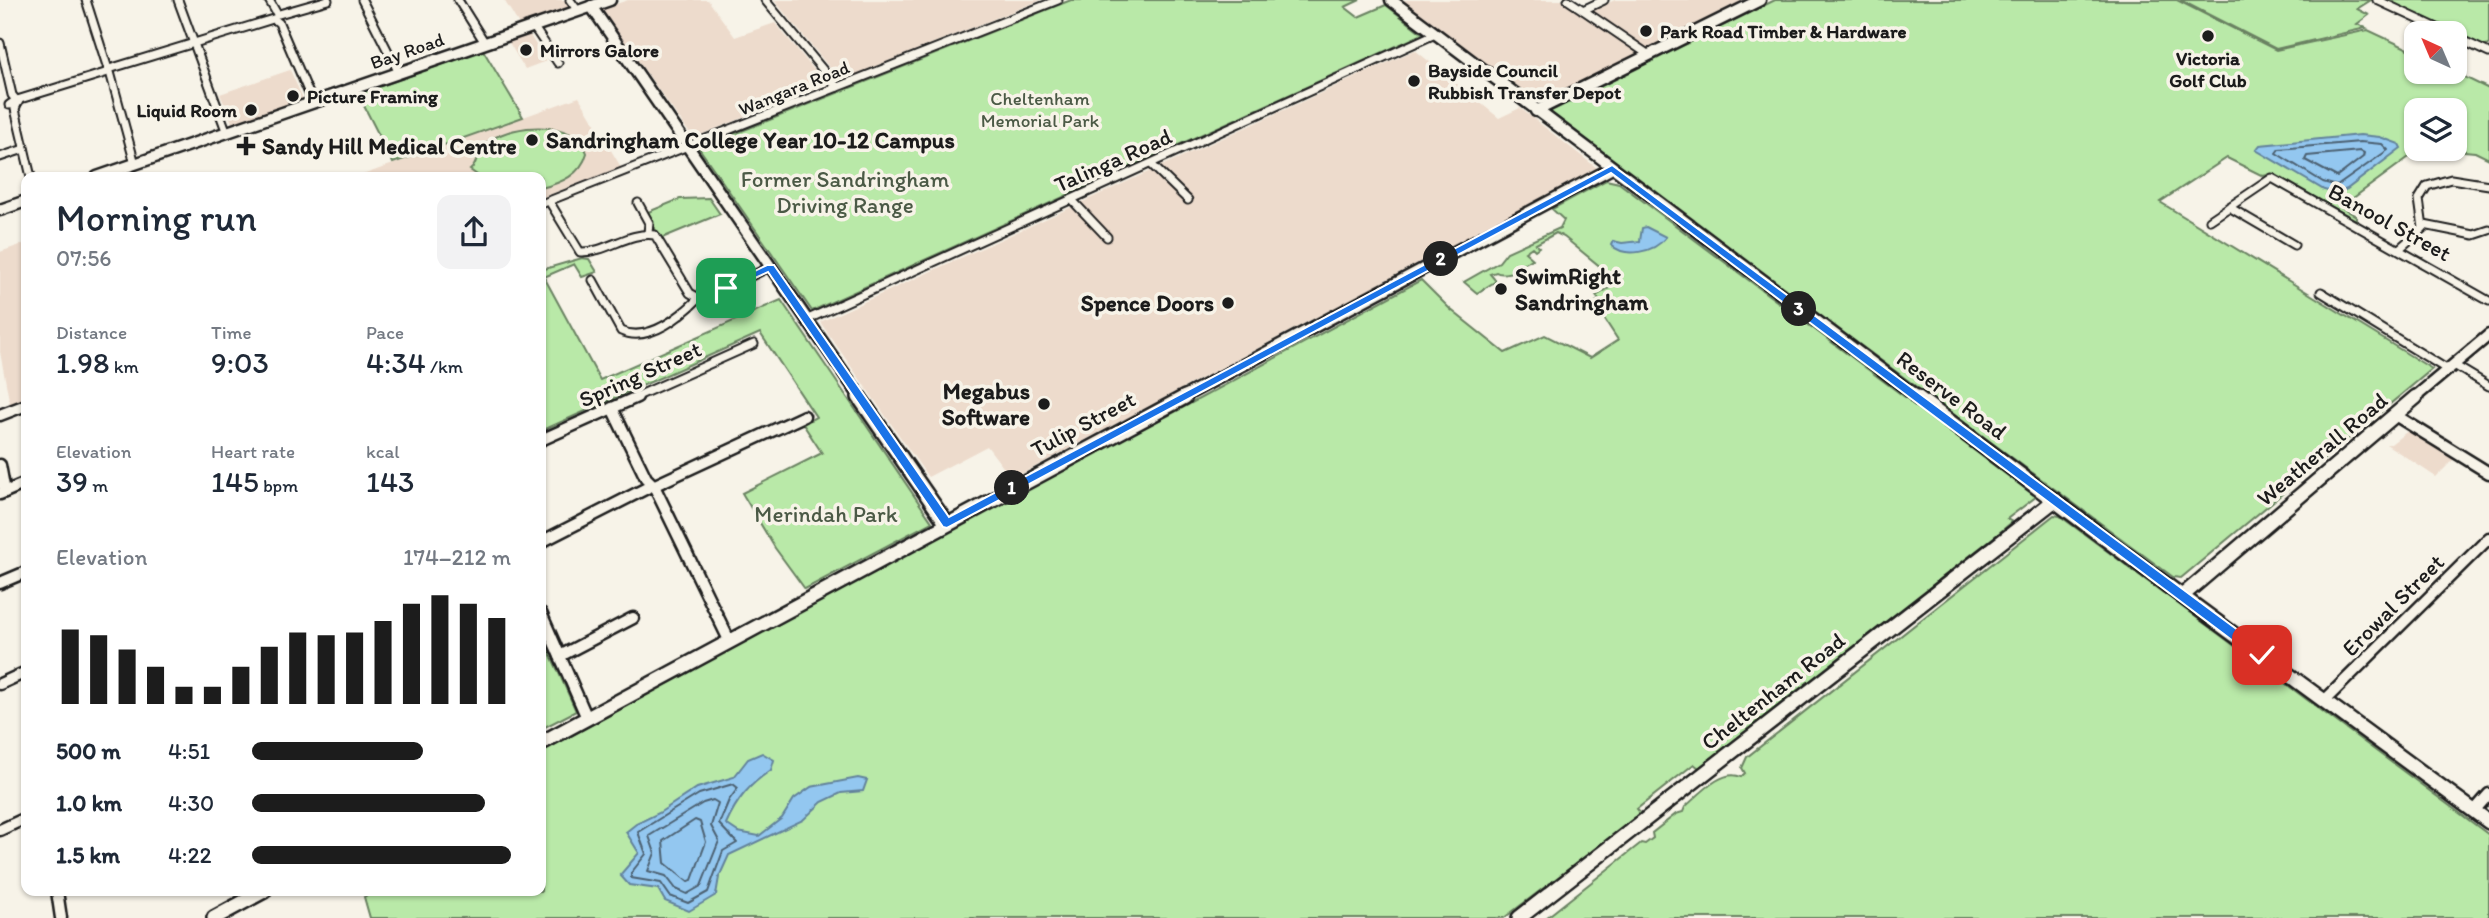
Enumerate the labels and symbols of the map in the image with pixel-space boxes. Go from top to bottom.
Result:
place label: Park Road Timber & Hardware [1660,20,1906,43]
north arrow [2404,21,2468,84]
marker: Park Road Timber & Hardware [1638,23,1654,39]
street label: Bay Road [367,28,447,74]
marker: Victoria Golf Club [2200,28,2216,44]
place label: Mirrors Galore [540,39,659,62]
marker: Mirrors Galore [518,42,534,58]
place label: Victoria Golf Club [2169,47,2247,92]
street label: Wangara Road [735,55,853,121]
place label: Bayside Council Rubbish Transfer Depot [1428,59,1622,104]
marker: Bayside Council Rubbish Transfer Depot [1406,73,1422,89]
place label: Picture Framing [307,85,439,108]
park label: Cheltenham Memorial Park [981,87,1100,132]
marker: Picture Framing [285,88,301,104]
place label: Liquid Room [136,99,237,122]
marker: Liquid Room [243,102,259,118]
street label: Talinga Road [1050,122,1176,198]
place label: Sandringham College Year 10-12 Campus [546,126,955,154]
place label: Sandy Hill Medical Centre [262,132,517,160]
marker: Sandringham College Year 10-12 Campus [524,132,540,148]
marker: Sandy Hill Medical Centre [236,136,256,156]
park label: Former Sandringham Driving Range [741,165,949,219]
street label: Banool Street [2324,177,2457,267]
pin: 2 [1424,242,1458,276]
pin [696,258,756,318]
place label: SwimRight Sandringham [1515,262,1649,316]
marker: SwimRight Sandringham [1493,281,1509,297]
place label: Spence Doors [1081,289,1214,317]
pin: 3 [1782,292,1816,326]
marker: Spence Doors [1220,295,1236,311]
street label: Spring Street [575,335,705,413]
street label: Reserve Road [1891,344,2013,446]
place label: Megabus Software [942,377,1030,431]
street label: Tulip Street [1026,385,1140,463]
street label: Weatherall Road [2251,386,2393,512]
marker: Megabus Software [1036,396,1052,412]
pin: 1 [995,470,1030,505]
park label: Merindah Park [754,500,898,528]
street label: Erowal Street [2336,548,2450,662]
pin [2232,625,2292,685]
street label: Cheltenham Road [1695,626,1851,756]

